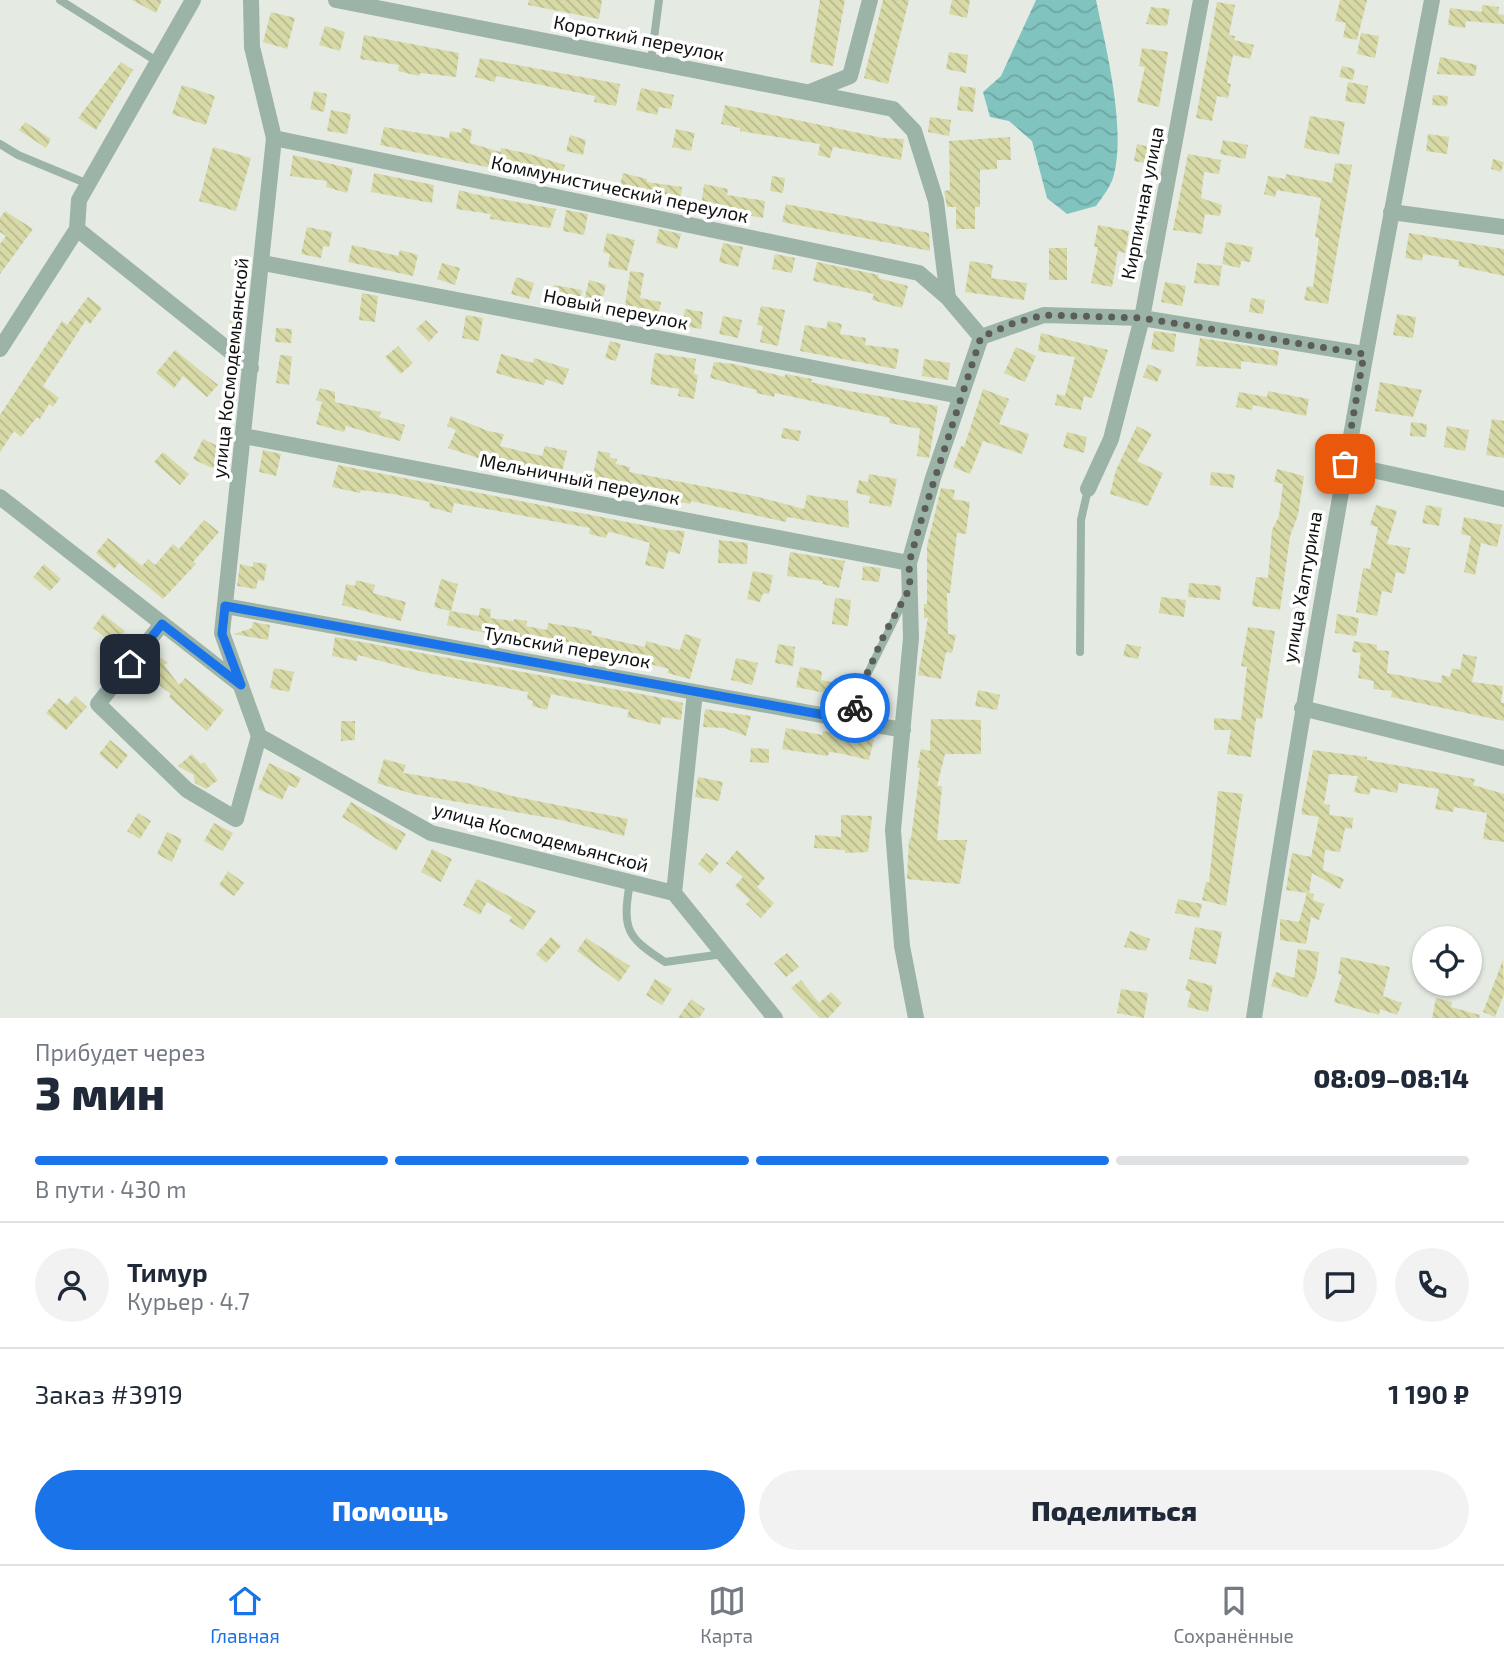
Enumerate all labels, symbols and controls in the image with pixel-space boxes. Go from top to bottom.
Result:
street label: Короткий переулок [552,10,726,66]
street label: Кирпичная улица [1115,125,1169,281]
street label: Коммунистический переулок [489,150,751,228]
street label: улица Космодемьянской [206,256,254,480]
street label: Новый переулок [542,283,690,335]
pin [1315,434,1375,494]
icon: bag [1326,445,1364,483]
street label: Мельничный переулок [478,448,682,510]
street label: улица Халтурина [1277,509,1327,665]
street label: Тульский переулок [482,620,652,674]
pin [100,634,160,694]
icon: home [111,645,149,683]
courier [820,673,890,743]
icon: bike [836,689,874,727]
street label: улица Космодемьянской [431,797,651,877]
map controls [1412,926,1482,996]
button: locate [1412,926,1482,996]
text: Прибудет через [35,1038,205,1066]
text: 08:09–08:14 [1313,1062,1469,1093]
text: 3 мин [35,1064,165,1119]
text: В пути · 430 m [35,1175,186,1203]
button: person [35,1248,109,1322]
button: chat [1303,1248,1377,1322]
button: phone [1395,1248,1469,1322]
text: Тимур [127,1256,208,1287]
text: Курьер · 4.7 [127,1287,250,1315]
text: Заказ #3919 [35,1378,183,1409]
text: 1 190 ₽ [1388,1378,1469,1409]
button: Помощь [35,1470,745,1550]
button: Поделиться [759,1470,1469,1550]
tab: Главная [210,1582,280,1647]
tab: Карта [700,1582,753,1647]
tab: Сохранённые [1173,1582,1294,1647]

